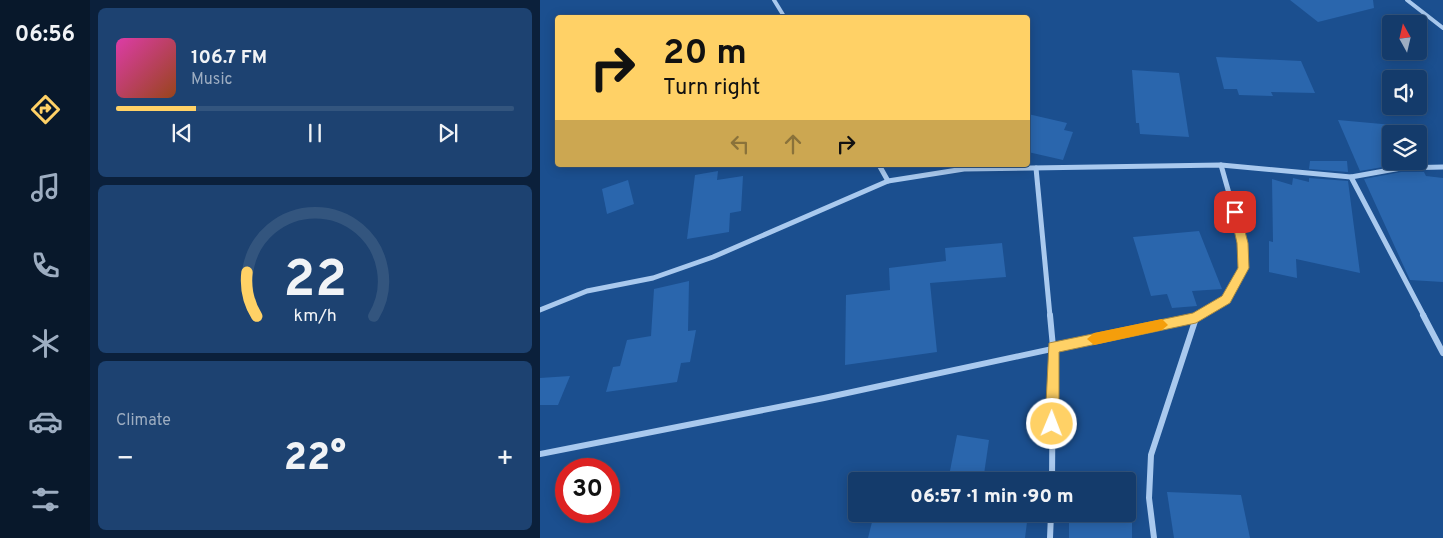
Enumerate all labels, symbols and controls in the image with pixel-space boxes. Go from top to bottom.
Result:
north arrow [1382,15,1428,60]
map controls [1382,15,1427,170]
text: 06:56 [15,22,75,49]
text: 20 m [663,32,747,76]
icon: right [580,35,645,100]
text: 106.7 FM [191,46,267,70]
text: Music [191,70,232,90]
button: sound [1382,70,1427,115]
text: Turn right [663,75,760,102]
icon: directions [28,92,63,127]
icon: previous [168,119,196,147]
icon: pause [301,119,329,147]
icon: next [434,119,462,147]
button: layers [1382,125,1427,170]
icon: left [726,130,754,158]
icon: ahead [779,130,807,158]
icon: right [832,130,860,158]
icon: music [28,170,63,205]
pin [1214,191,1256,233]
icon: arrive [1221,198,1249,226]
icon: phone [28,248,63,283]
text: 22 [283,249,347,315]
text: km/h [293,305,337,328]
icon: climate [28,326,63,361]
position arrow [1025,397,1077,449]
icon: car [28,404,63,439]
text: Climate [116,411,171,431]
text: 22° [284,435,346,484]
text: − [116,442,134,478]
text: + [496,442,514,478]
speed limit sign: 30 [555,458,620,523]
icon: filters [28,482,63,517]
text: 06:57 · 1 min · 90 m [910,485,1074,509]

